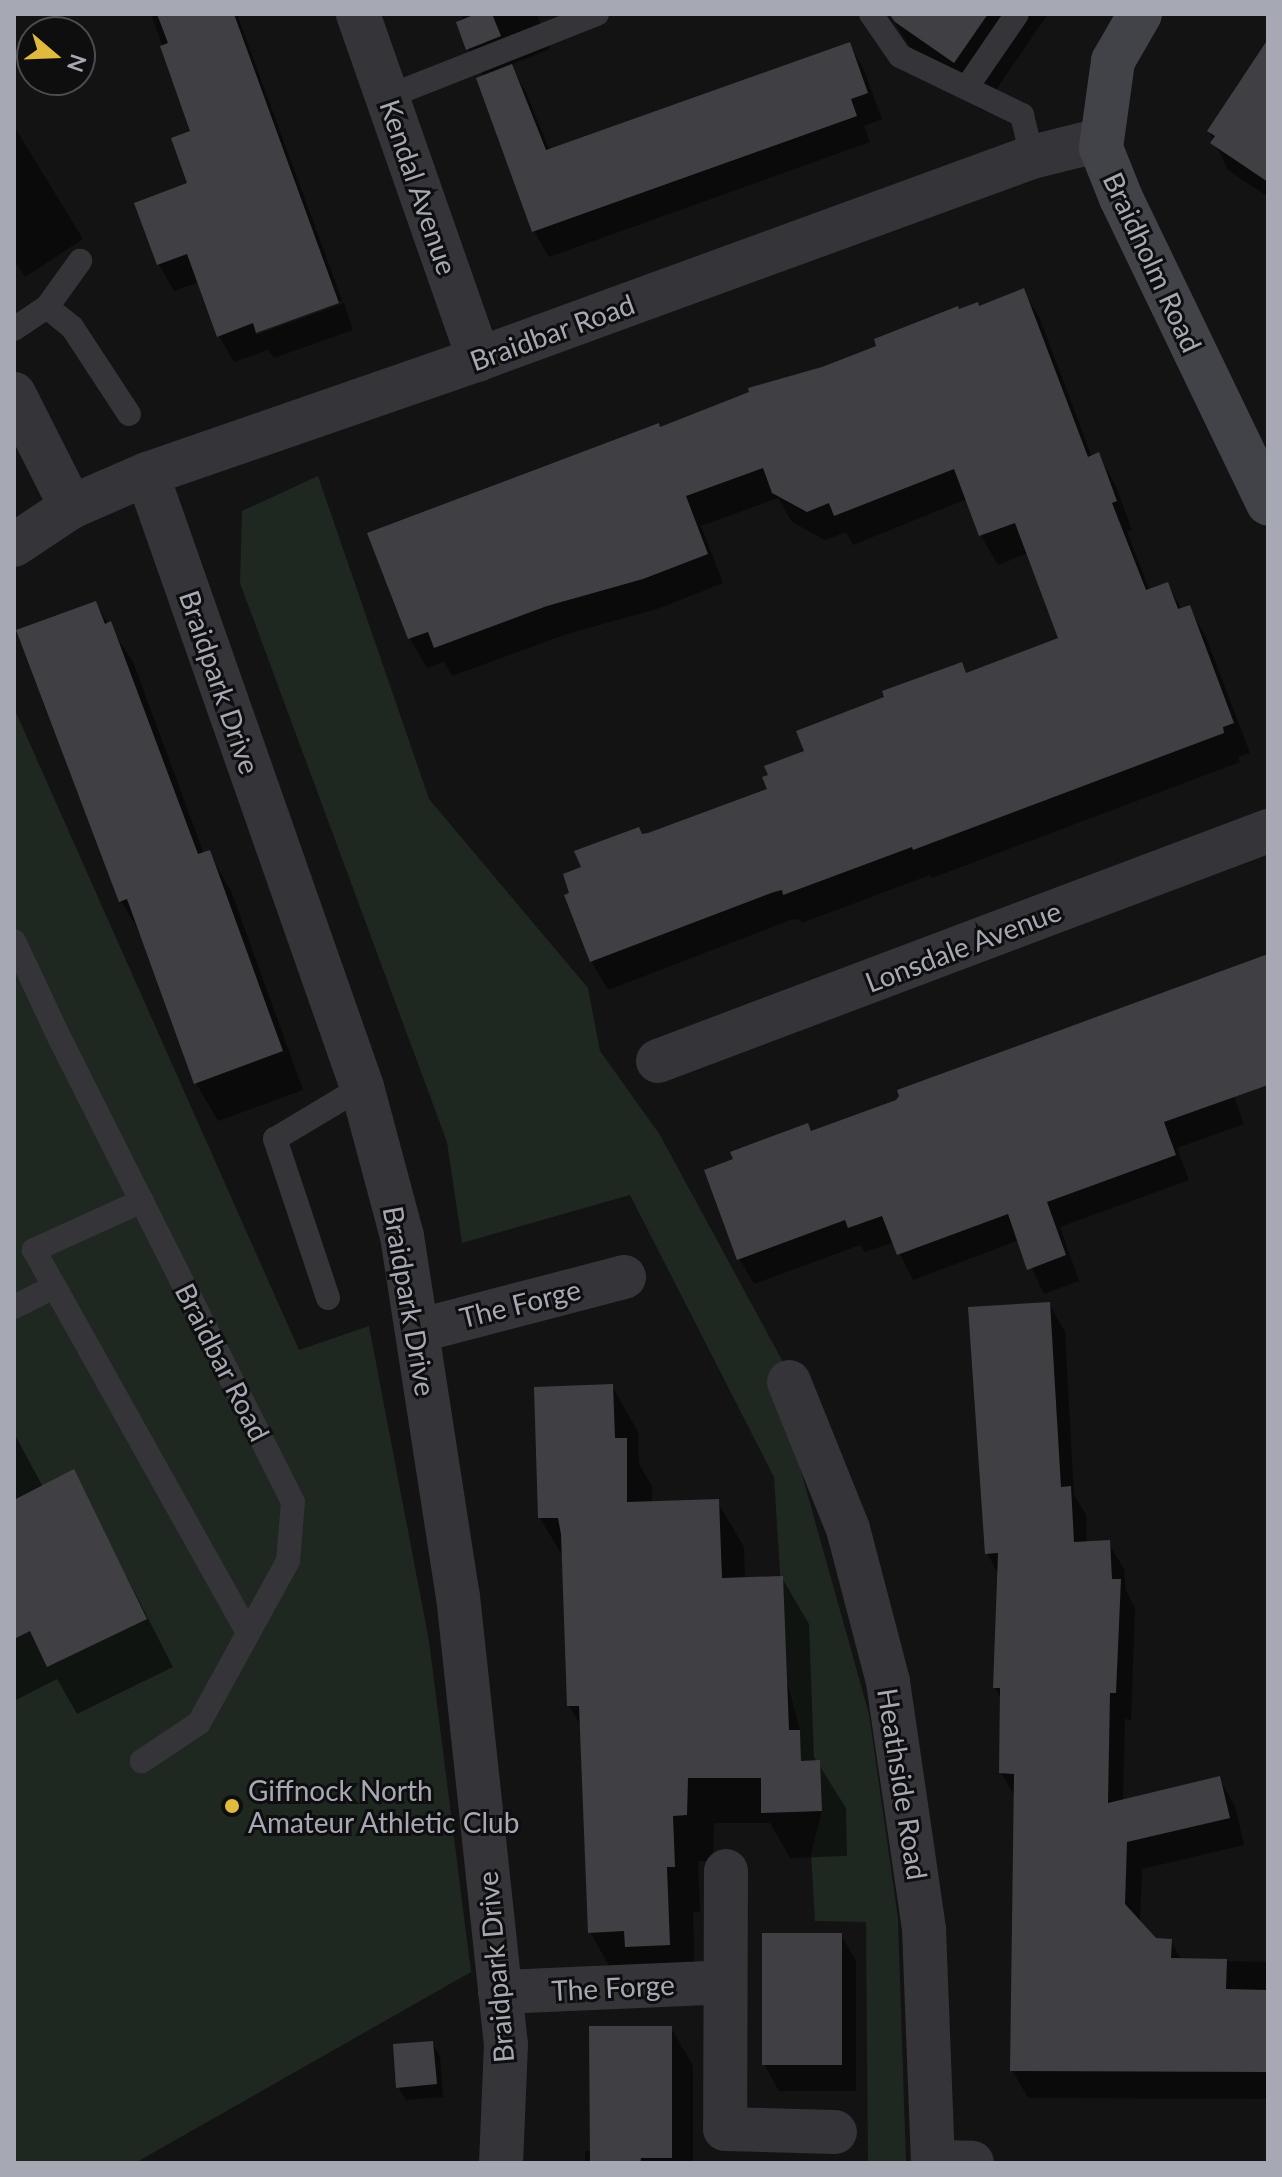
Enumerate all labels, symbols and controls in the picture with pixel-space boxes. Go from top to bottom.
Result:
north arrow [16,16,96,96]
text: N [62,51,93,76]
street label: Kendal Avenue [373,95,465,279]
street label: Braidholm Road [1097,167,1209,357]
street label: Braidbar Road [465,287,639,377]
street label: Braidpark Drive [173,586,267,778]
street label: Lonsdale Avenue [860,893,1066,999]
street label: Braidpark Drive [377,1204,443,1398]
street label: The Forge [456,1272,584,1334]
street label: Braidbar Road [169,1277,277,1447]
street label: Heathside Road [871,1686,935,1882]
place label: Giffnock North Amateur Athletic Club [248,1773,521,1839]
marker: Giffnock North Amateur Athletic Club [223,1797,241,1815]
street label: Braidpark Drive [470,1870,520,2064]
street label: The Forge [551,1967,675,2007]

